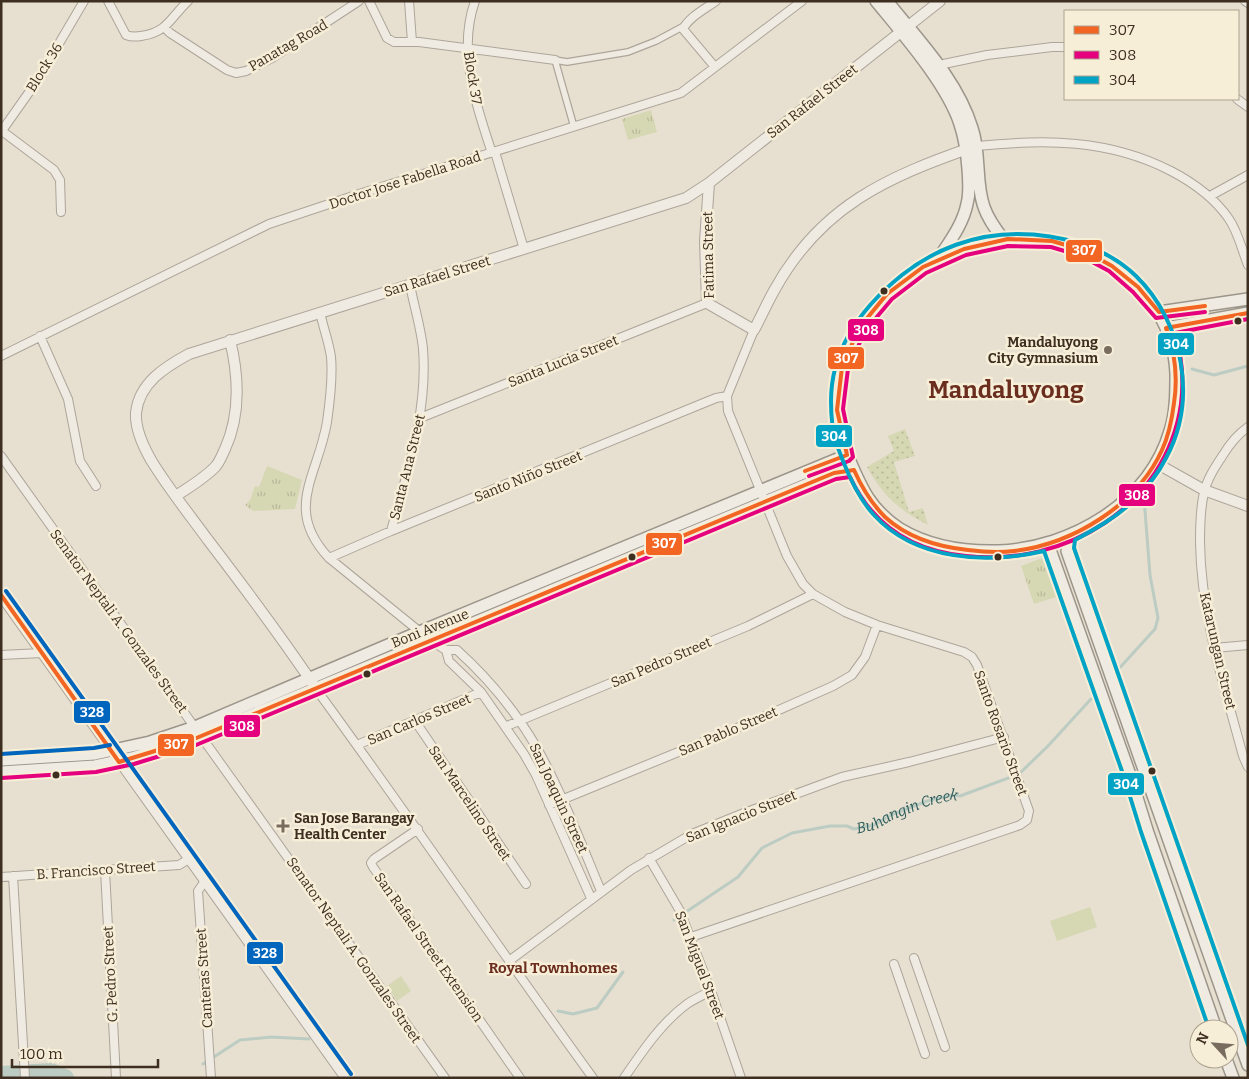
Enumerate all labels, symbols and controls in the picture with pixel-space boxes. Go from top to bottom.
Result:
legend [1064,10,1239,100]
street label: Panatag Road [246,16,331,75]
text: 307 [1109,21,1135,39]
street label: Block 36 [23,40,66,95]
text: 308 [1109,46,1136,64]
street label: Block 37 [460,50,485,106]
street label: San Rafael Street [764,61,861,142]
text: 304 [1109,71,1136,89]
street label: Doctor Jose Fabella Road [327,148,483,213]
street label: Fatima Street [699,211,718,299]
line badge: 307 [1065,239,1103,263]
text: 307 [1072,242,1097,259]
street label: San Rafael Street [382,252,492,301]
unlabelled marker [879,286,889,296]
unlabelled marker [1233,316,1243,326]
line badge: 308 [847,318,885,342]
text: 308 [853,322,879,339]
street label: Santa Lucia Street [506,332,621,391]
line badge: 304 [1157,332,1195,356]
place label: Mandaluyong City Gymnasium [988,334,1099,367]
text: 304 [1163,336,1189,353]
marker: Mandaluyong City Gymnasium [1102,344,1114,356]
line badge: 307 [827,346,865,370]
text: 307 [834,350,859,367]
district label: Mandaluyong [928,376,1084,404]
street label: Santa Ana Street [386,412,429,522]
line badge: 304 [815,424,853,448]
text: 304 [821,428,847,445]
street label: Santo Niño Street [472,447,585,506]
line badge: 308 [1118,483,1156,507]
text: 308 [1124,487,1150,504]
street label: Senator Neptali A. Gonzales Street [46,526,191,716]
line badge: 307 [645,532,683,556]
text: 307 [652,535,677,552]
unlabelled marker [627,552,637,562]
unlabelled marker [993,552,1003,562]
street label: Katarungan Street [1196,591,1239,711]
street label: Boni Avenue [389,605,471,652]
street label: San Pedro Street [608,634,714,691]
street label: Santo Rosario Street [970,668,1031,798]
unlabelled marker [362,669,372,679]
street label: San Carlos Street [365,690,474,749]
line badge: 328 [73,700,111,724]
street label: San Pablo Street [676,703,780,760]
text: 328 [80,704,104,721]
line badge: 308 [223,714,261,738]
text: 308 [229,718,255,735]
line badge: 307 [157,733,195,757]
text: 307 [164,736,189,753]
street label: San Joaquin Street [526,740,592,856]
street label: San Marcelino Street [425,742,514,864]
unlabelled marker [1147,766,1157,776]
unlabelled marker [51,770,61,780]
line badge: 304 [1107,772,1145,796]
text: 304 [1113,776,1139,793]
water label: Buhangin Creek [855,786,960,837]
street label: San Ignacio Street [683,787,799,846]
place label: San Jose Barangay Health Center [294,810,414,843]
marker: San Jose Barangay Health Center [276,819,290,833]
street label: Senator Neptali A. Gonzales Street [283,854,424,1046]
street label: B. Francisco Street [36,858,156,883]
street label: San Rafael Street Extension [370,869,487,1025]
street label: San Miguel Street [671,909,728,1022]
street label: G. Pedro Street [99,925,122,1023]
street label: Canteras Street [193,927,216,1029]
line badge: 328 [246,941,284,965]
text: 328 [253,945,277,962]
district label: Royal Townhomes [488,959,618,977]
north arrow [1189,1019,1239,1069]
text: N [1193,1030,1213,1047]
scale bar [12,1036,159,1068]
text: 100 m [20,1045,63,1063]

